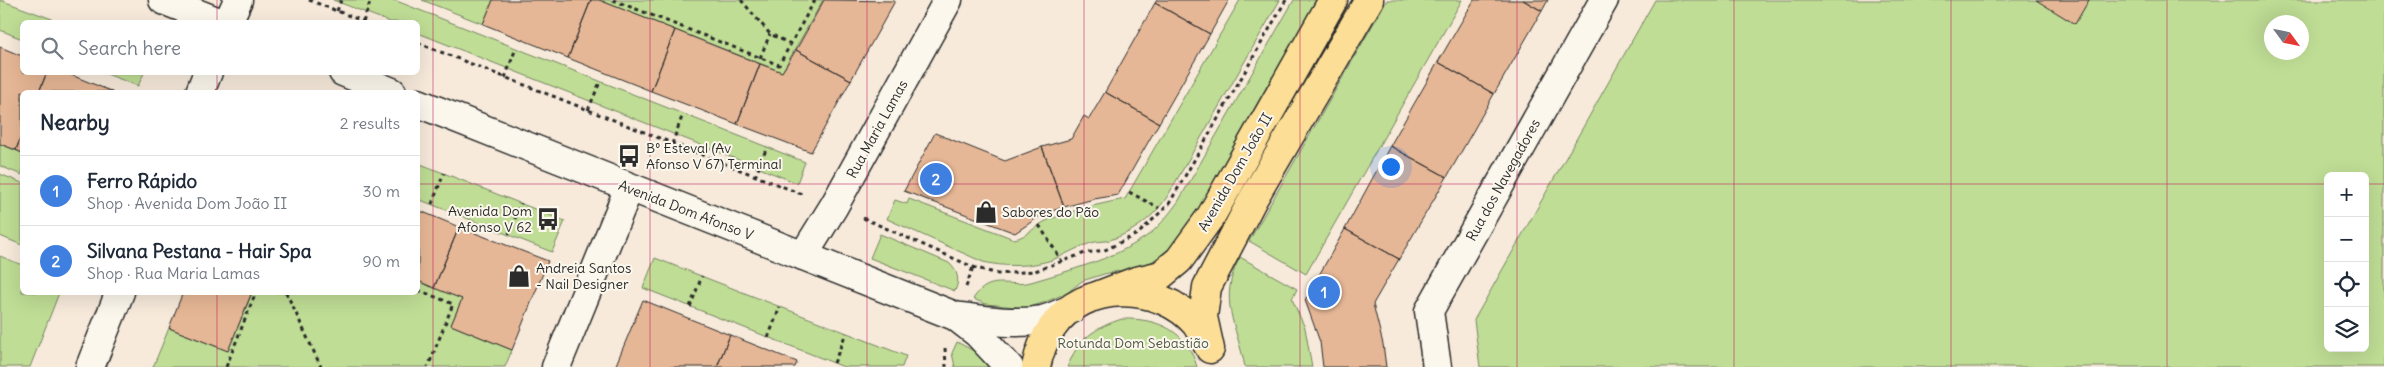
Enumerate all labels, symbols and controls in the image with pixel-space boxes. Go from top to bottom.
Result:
north arrow [2264,15,2309,60]
search box [20,20,420,75]
icon: search [38,34,66,62]
text: Search here [78,36,181,60]
street label: Rua Maria Lamas [843,77,911,181]
text: Nearby [40,109,110,136]
street label: Avenida Dom João II [1194,110,1276,234]
text: 2 results [340,113,400,133]
street label: Rua dos Navegadores [1462,116,1544,244]
place label: Bº Esteval (Av Afonso V 67) Terminal [646,139,782,173]
bus stop icon: Bº Esteval (Av Afonso V 67) Terminal [616,143,642,169]
your location [1378,154,1404,180]
pin: 2 [920,160,952,198]
text: Ferro Rápido [87,169,197,193]
map controls [2324,172,2369,352]
button: + [2324,172,2369,217]
street label: Avenida Dom Afonso V [616,176,756,244]
text: 1 [53,181,59,201]
text: 30 m [363,181,400,201]
text: Shop · Avenida Dom João II [87,193,287,213]
shop icon: Sabores do Pão [973,199,999,225]
place label: Avenida Dom Afonso V 62 [448,202,532,236]
place label: Sabores do Pão [1002,203,1099,221]
bus stop icon: Avenida Dom Afonso V 62 [535,206,561,232]
button: − [2324,217,2369,262]
text: Silvana Pestana - Hair Spa [87,239,312,263]
text: 2 [52,251,60,271]
text: 90 m [362,251,400,271]
place label: Andreia Santos - Nail Designer [536,259,631,293]
button: locate [2324,262,2369,307]
text: Shop · Rua Maria Lamas [87,263,260,283]
shop icon: Andreia Santos - Nail Designer [506,263,532,289]
pin: 1 [1308,273,1340,311]
button: layers [2324,307,2369,352]
park label: Rotunda Dom Sebastião [1057,334,1209,352]

